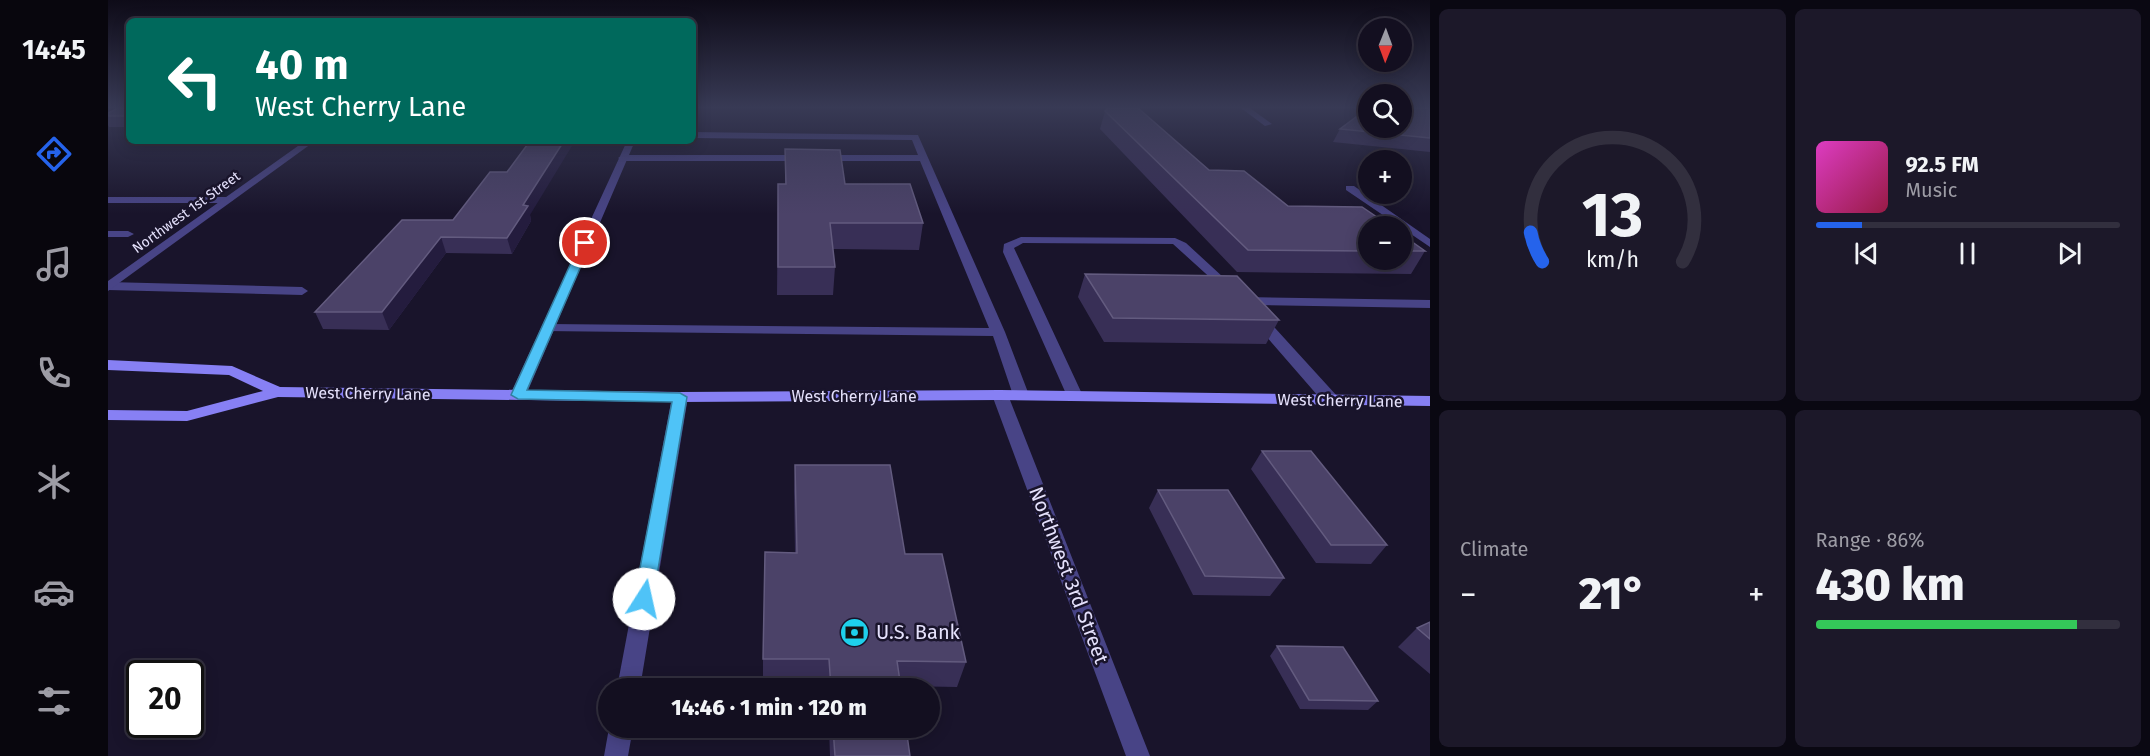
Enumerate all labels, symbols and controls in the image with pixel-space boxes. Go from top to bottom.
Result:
north arrow [1358,18,1412,72]
map controls [1358,18,1412,270]
text: 14:45 [22,34,86,66]
text: 40 m [255,40,349,90]
icon: left [156,42,234,120]
button: search [1358,84,1412,138]
text: West Cherry Lane [255,91,466,123]
icon: directions [33,133,75,175]
button: + [1358,150,1412,204]
text: 92.5 FM [1906,151,1979,178]
street label: Northwest 1st Street [129,167,244,257]
text: 13 [1582,178,1643,253]
text: Music [1906,178,1957,202]
button: − [1358,216,1412,270]
pin [559,217,610,268]
icon: arrive [568,226,601,259]
icon: previous [1850,237,1883,270]
icon: pause [1951,237,1984,270]
icon: next [2053,237,2086,270]
icon: music [33,243,75,285]
text: km/h [1586,248,1639,274]
icon: phone [33,352,75,394]
street label: West Cherry Lane [305,383,431,404]
street label: West Cherry Lane [791,387,917,406]
street label: West Cherry Lane [1277,390,1403,411]
icon: climate [33,461,75,503]
street label: Northwest 3rd Street [1024,483,1114,668]
text: Range · 86% [1816,528,1925,552]
text: Climate [1460,537,1528,561]
text: 430 km [1816,558,1965,612]
position arrow [612,567,676,631]
text: 21° [1579,567,1646,621]
icon: car [33,571,75,613]
text: − [1460,575,1477,615]
text: + [1748,575,1765,615]
bank icon: U.S. Bank [839,616,871,648]
place label: U.S. Bank [876,620,961,644]
speed limit sign: 20 [126,660,204,738]
icon: filters [33,680,75,722]
text: 14:46 · 1 min · 120 m [671,694,867,721]

